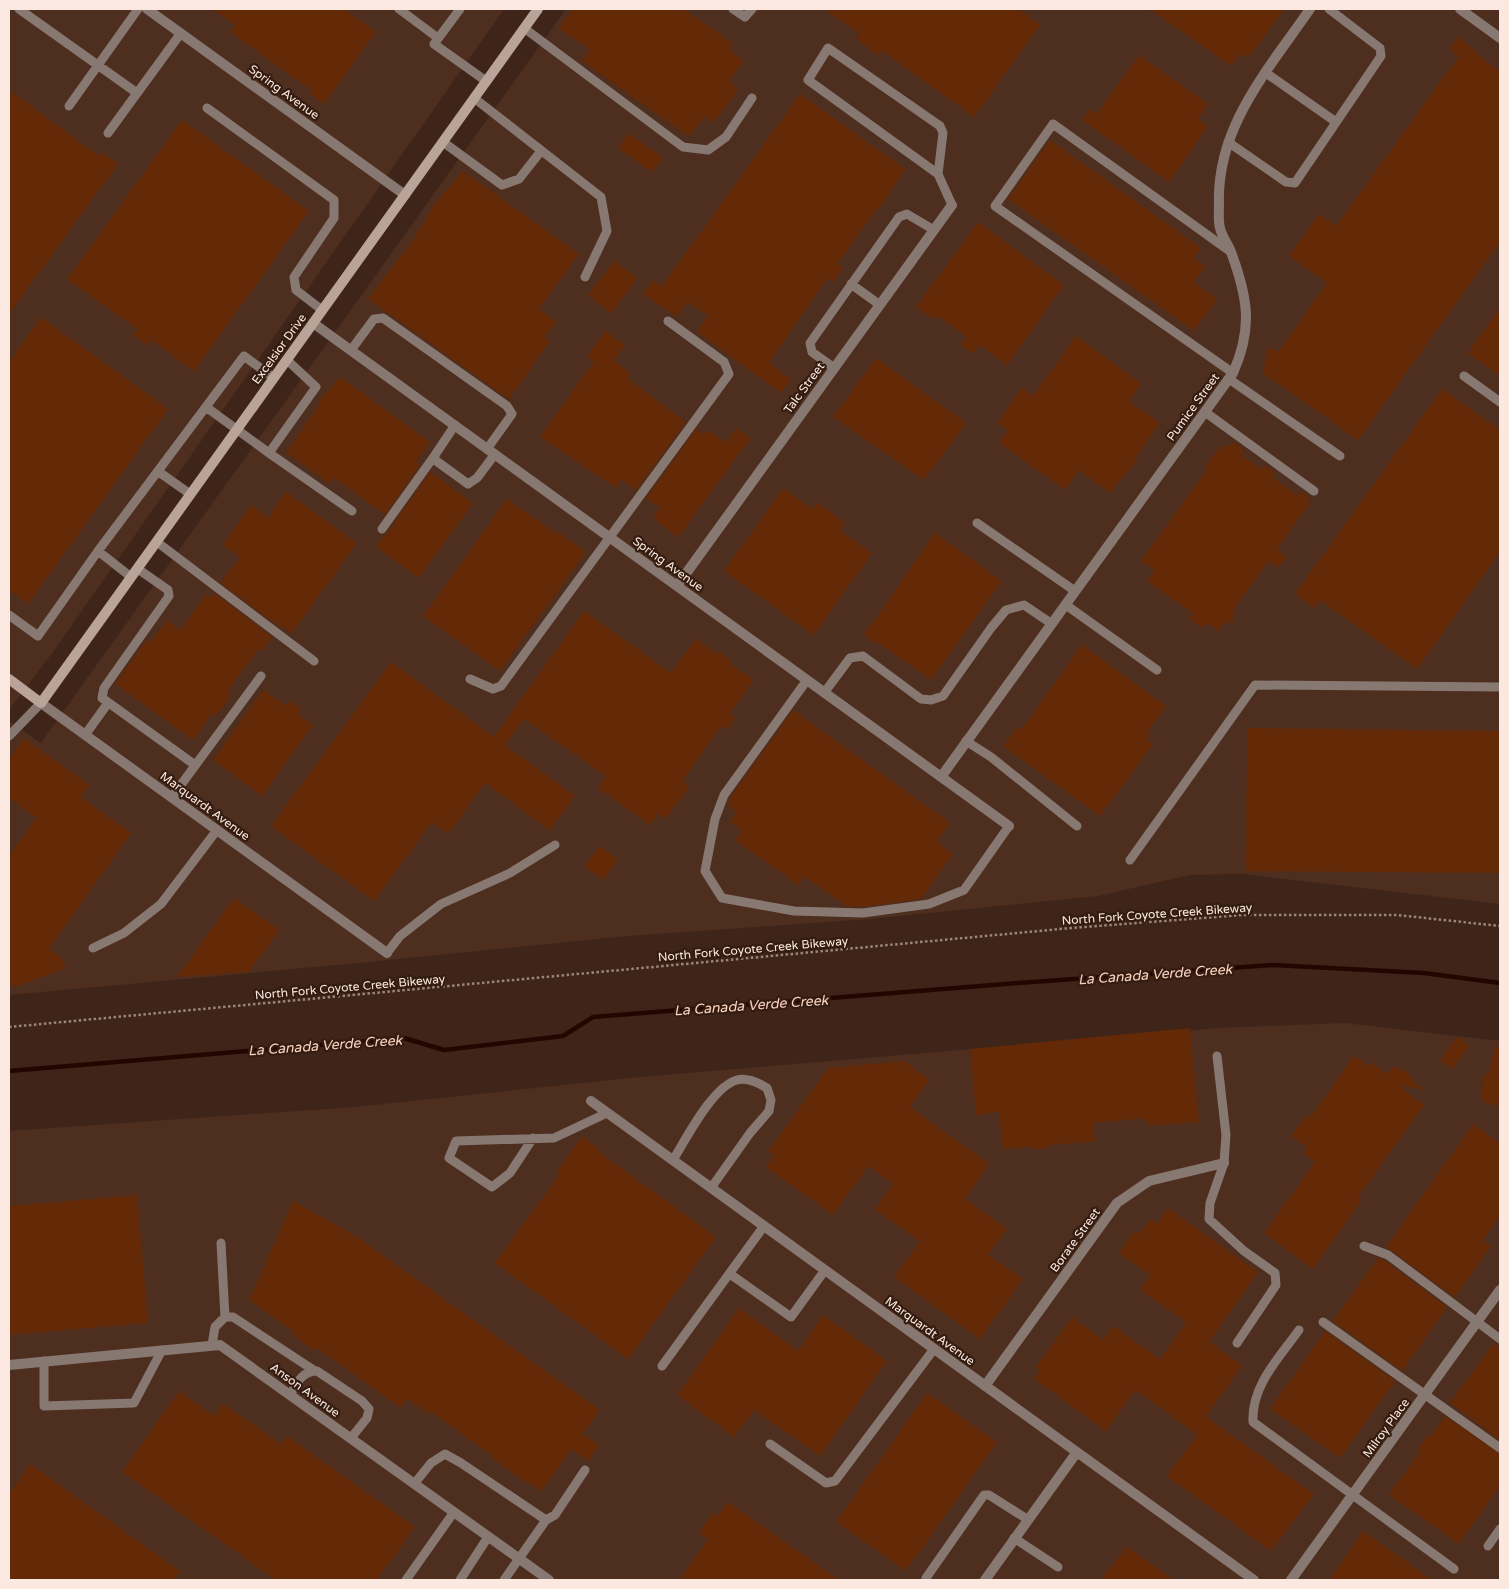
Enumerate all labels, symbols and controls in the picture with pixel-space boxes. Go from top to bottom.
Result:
street label: Spring Avenue [246,62,322,122]
street label: Excelsior Drive [249,311,309,387]
street label: Talc Street [781,359,828,416]
street label: Pumice Street [1164,370,1222,443]
street label: Spring Avenue [630,534,706,594]
street label: Marquardt Avenue [158,769,253,843]
street label: North Fork Coyote Creek Bikeway [1061,900,1253,928]
street label: North Fork Coyote Creek Bikeway [657,934,849,964]
water label: La Canada Verde Creek [1077,961,1234,988]
street label: North Fork Coyote Creek Bikeway [254,972,446,1002]
water label: La Canada Verde Creek [673,992,830,1019]
water label: La Canada Verde Creek [247,1032,404,1059]
street label: Borate Street [1047,1205,1103,1275]
street label: Marquardt Avenue [883,1294,978,1368]
street label: Anson Avenue [267,1360,343,1420]
street label: Milroy Place [1360,1396,1412,1460]

